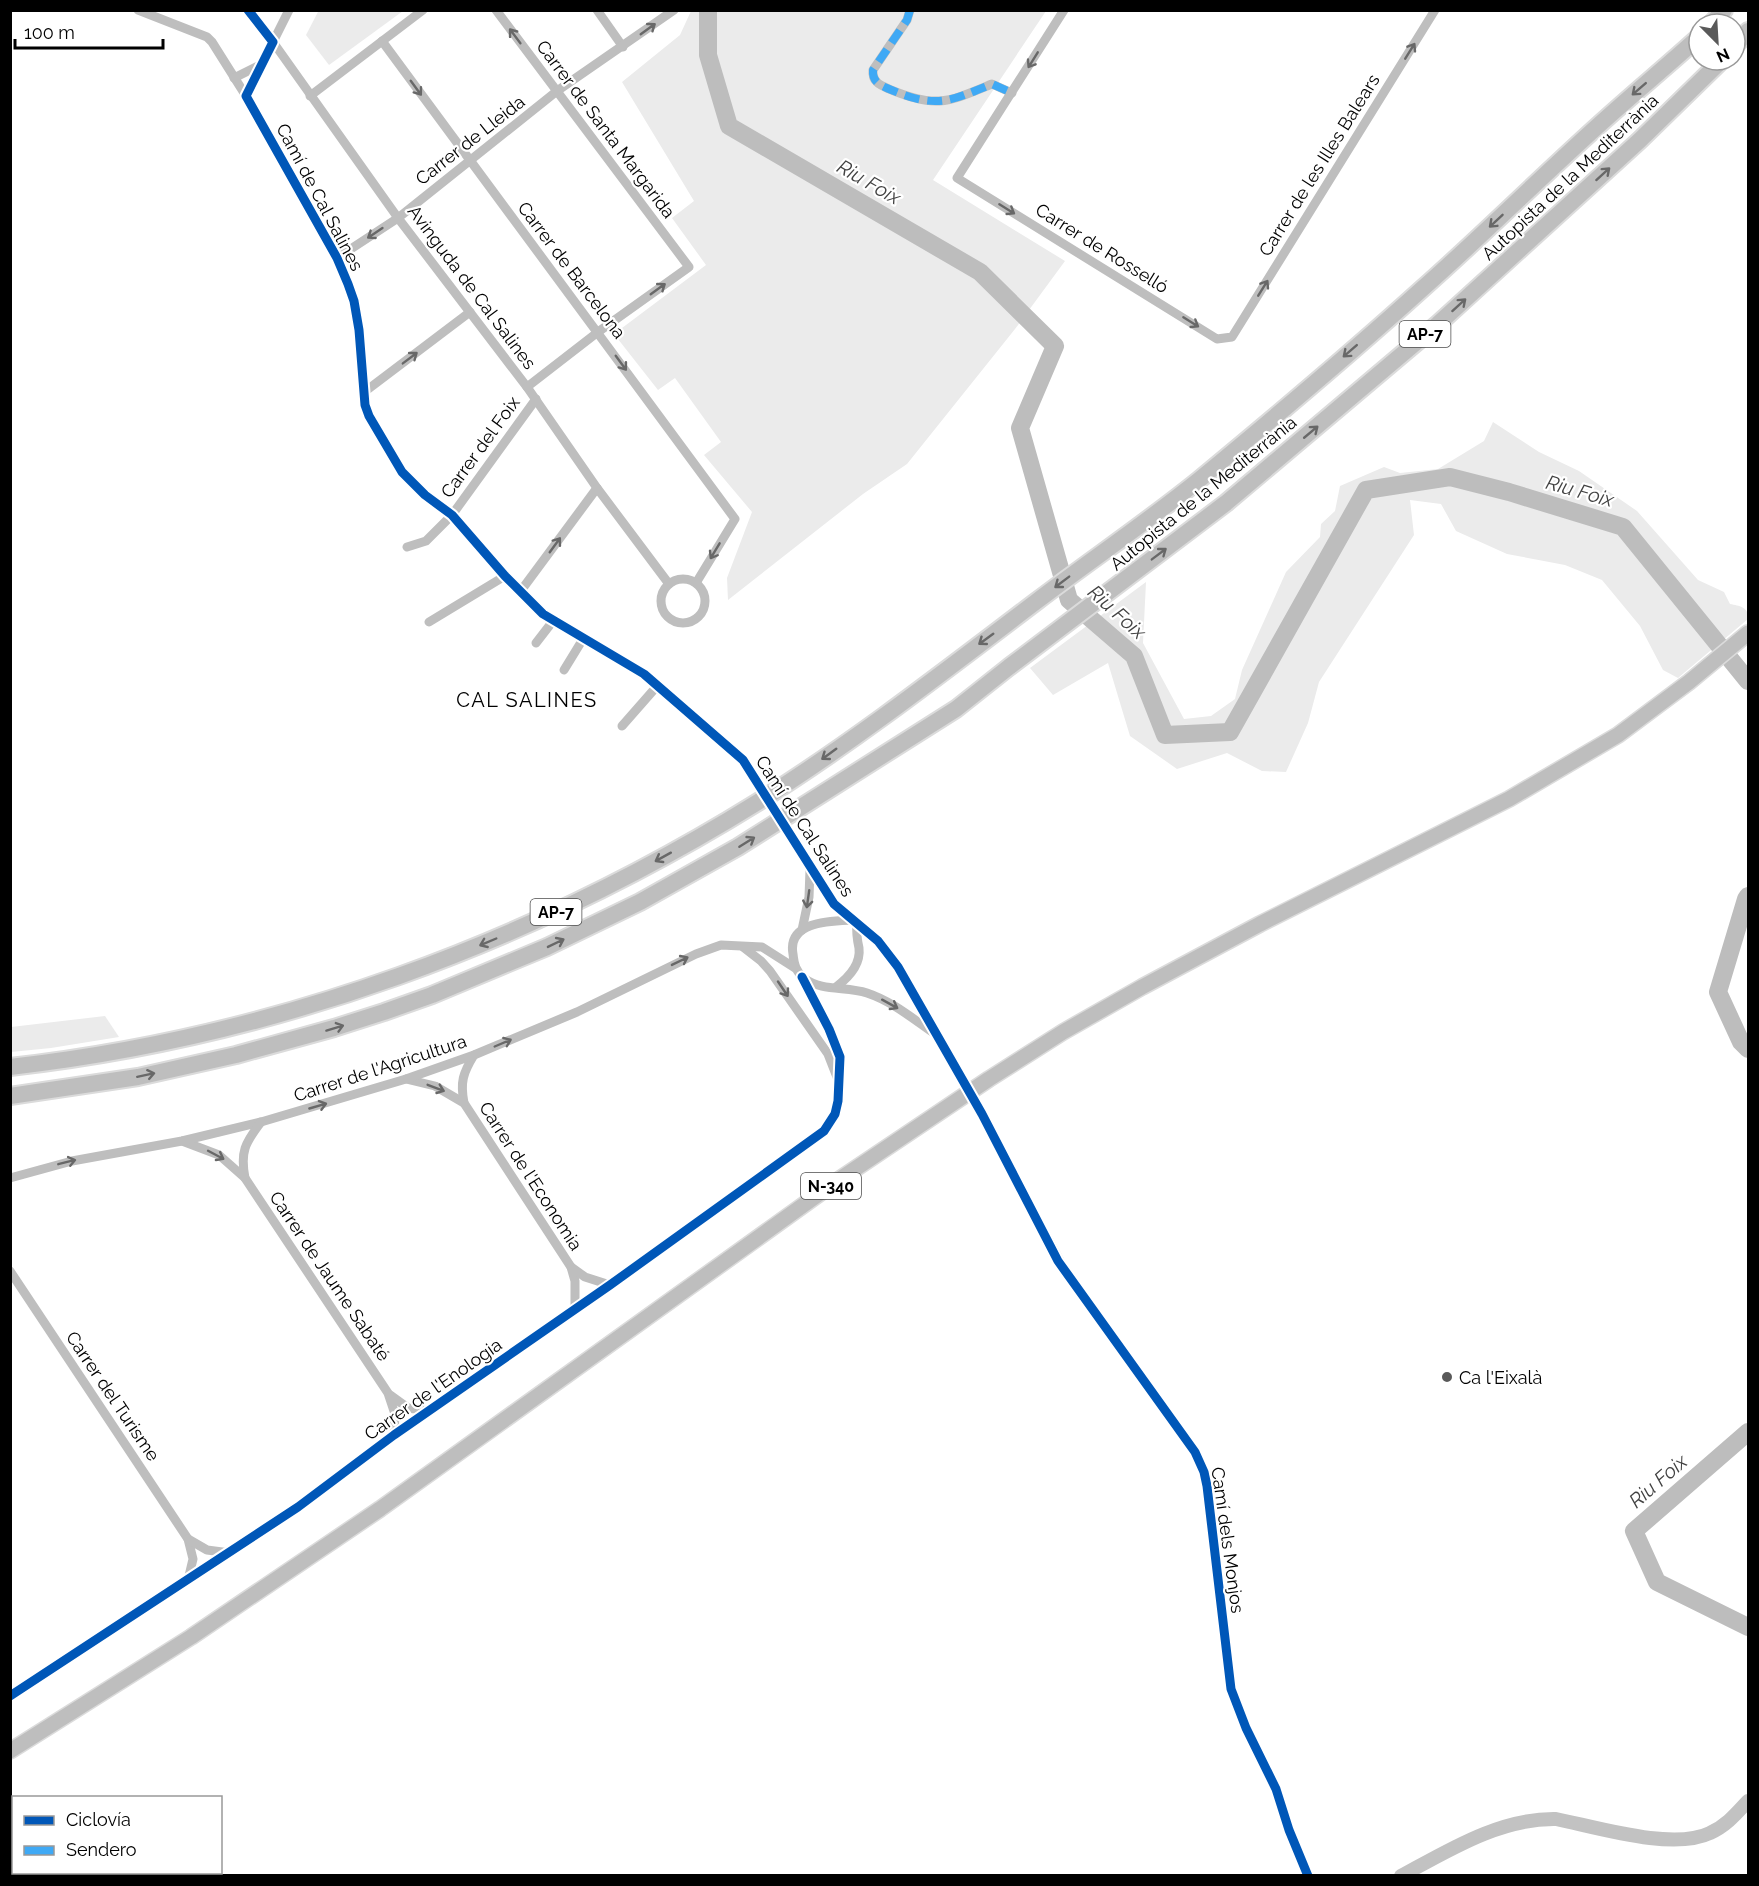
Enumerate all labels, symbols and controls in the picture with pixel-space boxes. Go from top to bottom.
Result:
scale bar [15,12,164,50]
north arrow [1687,12,1747,72]
text: 100 m [24,22,75,43]
one-way arrow [640,23,656,35]
one-way arrow [509,28,522,44]
street label: Carrer de Santa Margarida [532,36,680,222]
one-way arrow [1404,43,1416,60]
text: N [1713,44,1732,66]
one-way arrow [1027,51,1039,68]
street label: Carrer de les Illes Balears [1254,70,1384,260]
one-way arrow [410,80,423,96]
one-way arrow [1632,82,1647,96]
street label: Autopista de la Mediterrània [1477,90,1663,264]
street label: Carrer de Lleida [411,91,529,189]
street label: Camí de Cal Salines [272,120,368,275]
water label: Riu Foix [833,154,906,210]
one-way arrow [1595,167,1610,181]
street label: Carrer de Barcelona [514,197,630,343]
street label: Carrer de Rosselló [1032,199,1172,297]
street label: Avinguda de Cal Salines [404,201,541,373]
one-way arrow [998,204,1015,216]
one-way arrow [1488,214,1503,228]
one-way arrow [367,227,384,239]
one-way arrow [1257,280,1269,297]
one-way arrow [650,283,666,296]
one-way arrow [1451,298,1466,312]
one-way arrow [1182,317,1199,329]
road number: AP-7 [1400,321,1450,347]
one-way arrow [1342,344,1358,357]
one-way arrow [401,352,417,364]
one-way arrow [614,354,627,370]
street label: Carrer del Foix [436,392,524,502]
street label: Autopista de la Mediterrània [1106,411,1300,575]
one-way arrow [1303,425,1318,439]
water label: Riu Foix [1543,470,1618,512]
one-way arrow [549,538,561,554]
one-way arrow [709,542,721,559]
one-way arrow [1151,548,1167,561]
one-way arrow [1055,576,1071,588]
water label: Riu Foix [1083,580,1152,645]
one-way arrow [979,633,995,646]
district label: CAL SALINES [456,688,598,712]
one-way arrow [821,748,837,760]
street label: Camí de Cal Salines [752,752,859,901]
one-way arrow [738,835,755,847]
one-way arrow [655,851,672,863]
one-way arrow [802,889,813,909]
road number: AP-7 [530,899,582,925]
one-way arrow [479,937,498,948]
one-way arrow [547,937,565,948]
one-way arrow [670,955,688,967]
one-way arrow [777,980,789,997]
one-way arrow [881,998,898,1010]
one-way arrow [325,1022,344,1033]
street label: Carrer de l'Agricultura [291,1030,469,1106]
one-way arrow [493,1037,511,1048]
one-way arrow [136,1069,155,1080]
one-way arrow [427,1083,445,1094]
street label: Carrer de l'Economia [475,1098,587,1254]
one-way arrow [309,1100,328,1111]
one-way arrow [207,1149,224,1161]
one-way arrow [57,1156,76,1168]
road number: N-340 [801,1173,861,1199]
street label: Carrer de Jaume Sabaté [265,1187,395,1365]
street label: Carrer del Turisme [62,1327,164,1465]
street label: Carrer de l'Enologia [360,1334,506,1444]
place label: Ca l'Eixalà [1459,1367,1542,1388]
marker: Ca l'Eixalà [1440,1370,1454,1384]
water label: Riu Foix [1624,1448,1693,1513]
street label: Camí dels Monjos [1207,1466,1249,1615]
legend [12,1796,222,1874]
text: Ciclovía [66,1809,131,1830]
text: Sendero [66,1839,137,1860]

